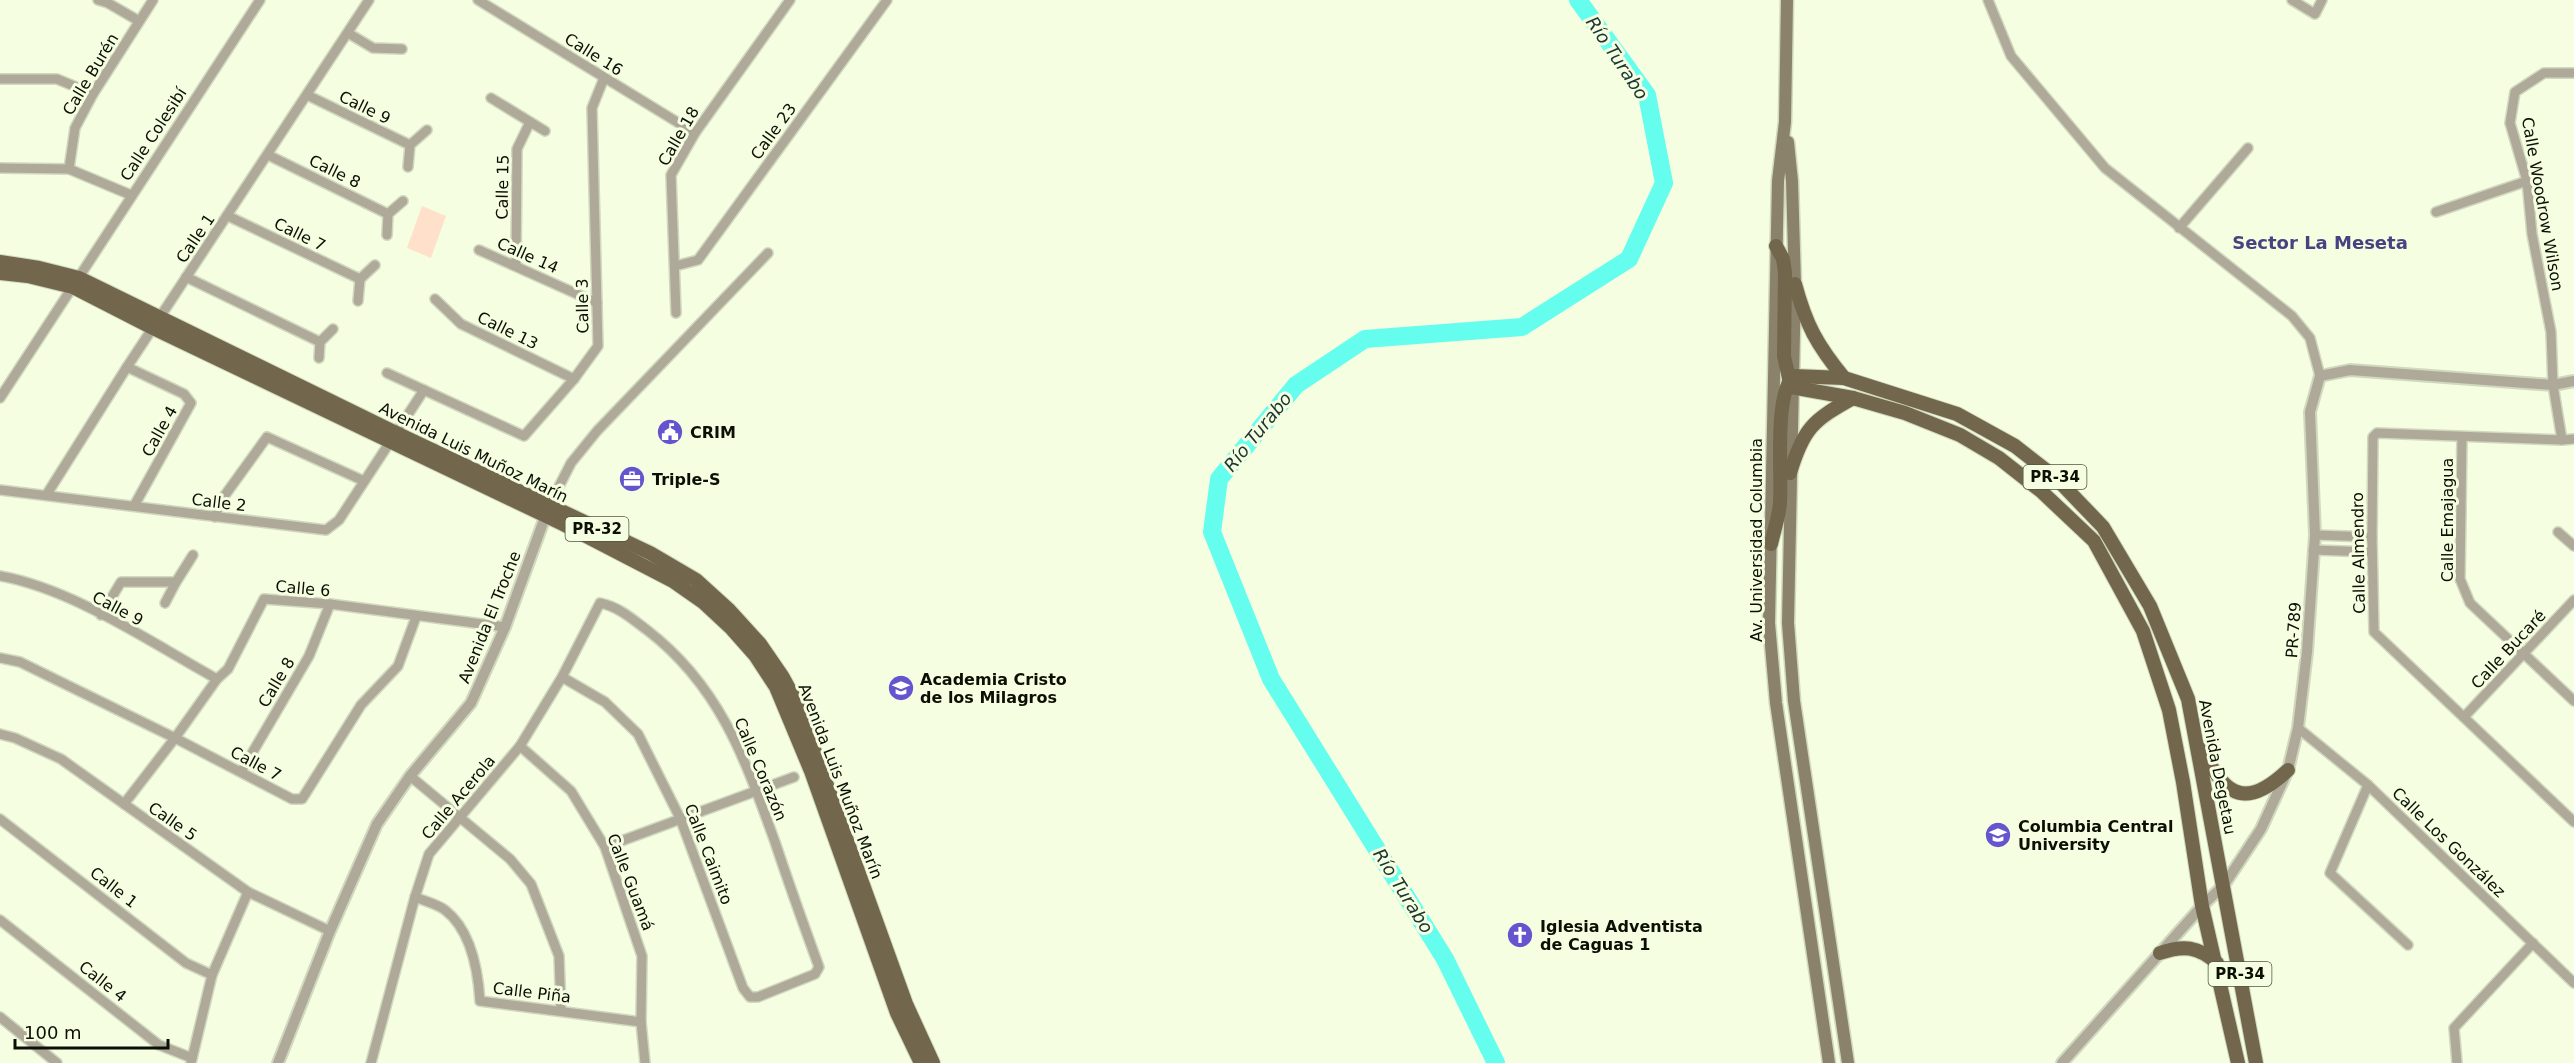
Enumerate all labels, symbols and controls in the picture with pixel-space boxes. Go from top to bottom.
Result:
water label: Río Turabo [1582,12,1653,103]
street label: Calle 16 [561,29,626,80]
street label: Calle Burén [59,30,122,119]
street label: Calle Colesibí [116,84,191,184]
street label: Calle 9 [336,87,394,128]
street label: Calle 23 [747,99,800,163]
street label: Calle 18 [654,103,703,169]
street label: Calle Woodrow Wilson [2518,116,2567,293]
street label: Calle 8 [306,151,364,192]
street label: Calle 15 [492,154,513,220]
street label: Calle 1 [172,210,219,266]
street label: Calle 7 [271,214,329,255]
district label: Sector La Meseta [2232,232,2408,253]
street label: Calle 14 [494,234,561,277]
street label: Calle 3 [573,278,592,334]
street label: Calle 13 [474,308,541,353]
water label: Río Turabo [1219,388,1296,475]
street label: Avenida Luis Muñoz Marín [376,398,571,507]
street label: Calle 4 [138,403,181,460]
public building icon: CRIM [655,417,685,447]
place label: CRIM [690,423,736,442]
street label: Av. Universidad Columbia [1747,438,1766,642]
street label: Calle Emajagua [2438,458,2457,582]
office icon: Triple-S [617,464,647,494]
road number: PR-34 [2024,465,2086,489]
place label: Triple-S [652,470,720,489]
street label: Calle 2 [190,490,247,515]
street label: Calle Almendro [2348,492,2369,614]
road number: PR-32 [566,517,628,541]
street label: Avenida El Troche [454,548,525,686]
street label: Calle 6 [275,577,331,600]
street label: Calle 9 [89,587,146,630]
street label: PR-789 [2282,601,2305,659]
street label: Calle Bucaré [2467,606,2550,693]
street label: Calle 8 [254,654,299,711]
place label: Academia Cristo de los Milagros [920,670,1067,707]
school or university icon: Academia Cristo de los Milagros [886,673,916,703]
street label: Avenida Luis Muñoz Marín [794,681,887,882]
street label: Avenida Degetau [2195,698,2240,836]
street label: Calle Corazón [730,715,791,824]
street label: Calle 7 [227,742,284,785]
street label: Calle Acerola [418,751,499,843]
street label: Calle Los González [2388,783,2509,901]
street label: Calle 5 [145,798,201,845]
street label: Calle Caimito [681,801,736,907]
place label: Columbia Central University [2018,817,2173,854]
school or university icon: Columbia Central University [1983,820,2013,850]
street label: Calle Guamá [603,831,658,933]
water label: Río Turabo [1369,845,1438,937]
street label: Calle 1 [86,863,141,912]
place label: Iglesia Adventista de Caguas 1 [1540,917,1703,954]
church icon: Iglesia Adventista de Caguas 1 [1505,920,1535,950]
street label: Calle 4 [75,957,130,1006]
road number: PR-34 [2208,962,2272,986]
street label: Calle Piña [492,978,572,1007]
scale bar [15,1012,168,1050]
text: 100 m [24,1022,82,1043]

